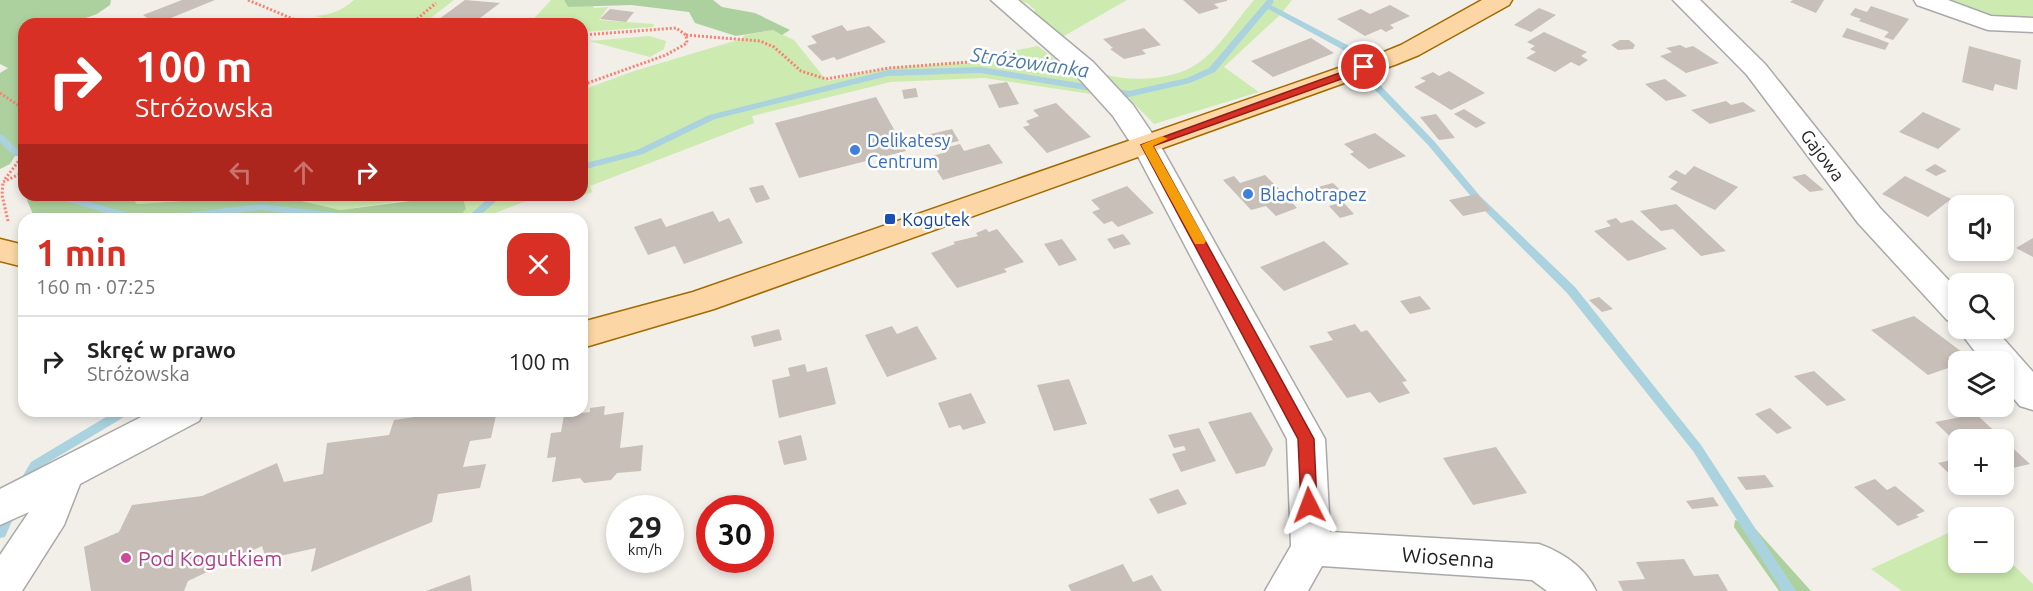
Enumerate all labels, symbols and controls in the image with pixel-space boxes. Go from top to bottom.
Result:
pin [1338,41,1389,92]
icon: right [36,42,114,120]
water label: Stróżowianka [968,42,1091,82]
text: 100 m [135,43,252,90]
icon: arrive [1347,50,1380,83]
text: Stróżowska [135,92,274,122]
street label: Gajowa [1797,125,1849,185]
place label: Delikatesy Centrum [867,130,951,171]
marker: Delikatesy Centrum [848,143,862,157]
icon: left [224,156,257,189]
icon: ahead [287,156,320,189]
icon: right [350,156,383,189]
place label: Blachotrapez [1260,184,1367,204]
marker: Blachotrapez [1241,187,1255,201]
map controls [1948,195,2014,573]
button: sound [1948,195,2014,261]
place label: Kogutek [902,209,970,229]
marker: Kogutek [883,212,897,226]
text: 1 min [36,232,127,273]
button: close [507,233,570,296]
button: search [1948,273,2014,339]
text: 160 m · 07:25 [36,275,156,298]
text: Skręć w prawo [87,337,236,362]
icon: right [36,345,69,378]
text: 100 m [509,349,570,374]
button: layers [1948,351,2014,417]
text: Stróżowska [87,362,190,385]
button: + [1948,429,2014,495]
position arrow [1277,473,1341,537]
speed limit sign: 30 [696,495,774,573]
button: − [1948,507,2014,573]
text: 29 [628,510,662,544]
text: km/h [628,541,662,558]
street label: Wiosenna [1401,542,1495,572]
place label: Pod Kogutkiem [138,546,282,570]
marker: Pod Kogutkiem [119,551,133,565]

